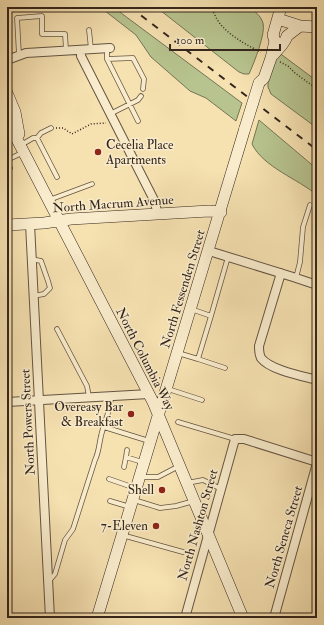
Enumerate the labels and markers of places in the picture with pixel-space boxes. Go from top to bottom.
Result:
place label: Cecelia Place Apartments [105,137,174,169]
marker: Cecelia Place Apartments [93,147,103,157]
place label: Overeasy Bar & Breakfast [54,399,123,430]
marker: Overeasy Bar & Breakfast [126,409,136,419]
place label: Shell [128,482,155,498]
marker: Shell [157,485,167,495]
place label: 7-Eleven [101,518,148,534]
marker: 7-Eleven [151,521,161,531]

